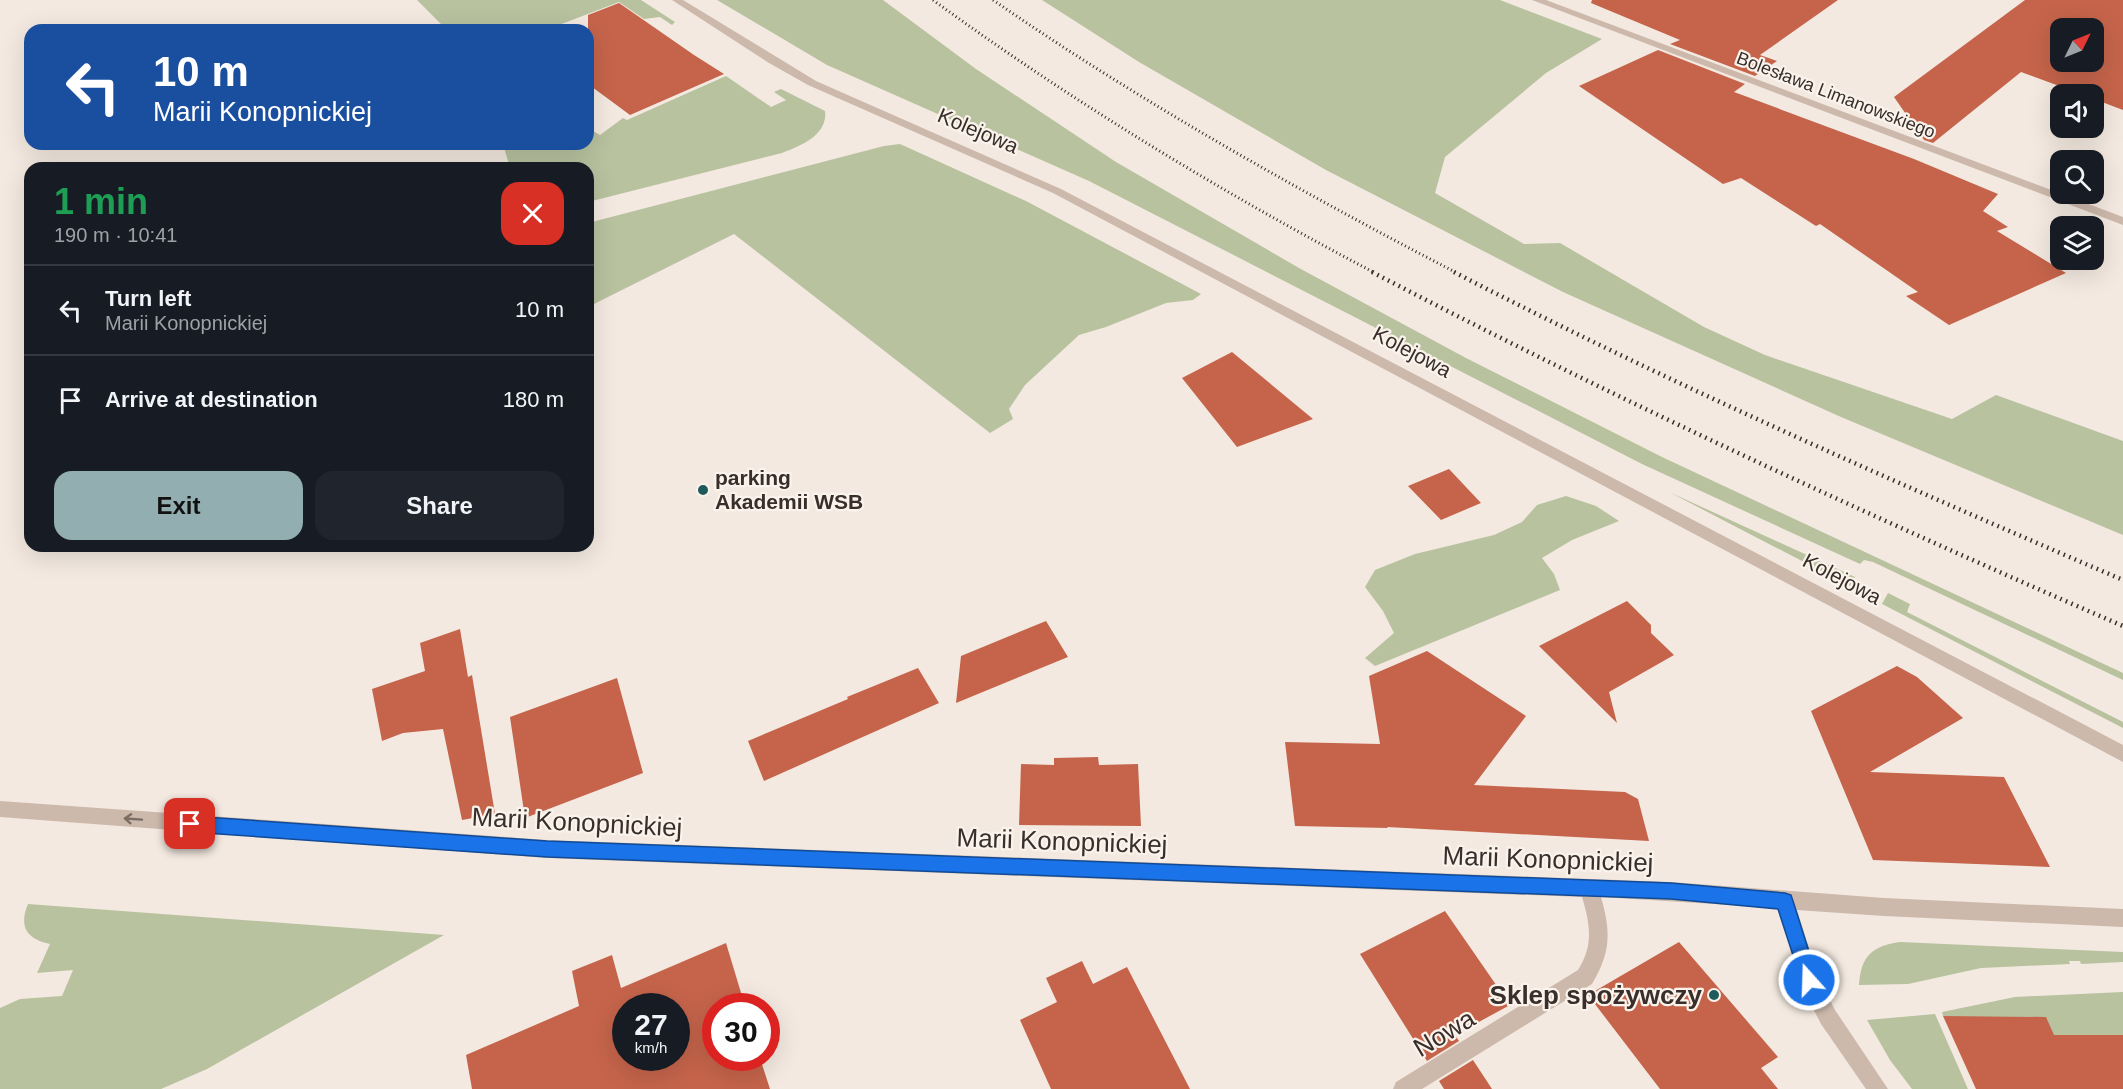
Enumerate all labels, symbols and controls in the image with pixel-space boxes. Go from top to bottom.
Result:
north arrow [2050,18,2104,72]
map controls [2050,18,2104,270]
icon: left [54,48,132,126]
text: 10 m [153,48,249,95]
street label: Bolesława Limanowskiego [1734,48,1938,142]
button: sound [2050,84,2104,138]
text: Marii Konopnickiej [153,97,372,127]
street label: Kolejowa [934,103,1022,158]
button: search [2050,150,2104,204]
text: 1 min [54,181,148,222]
button: close [501,182,564,245]
button: layers [2050,216,2104,270]
text: 190 m · 10:41 [54,224,177,246]
text: Turn left [105,286,191,311]
icon: left [54,294,87,327]
text: 10 m [515,297,564,322]
text: Marii Konopnickiej [105,312,267,334]
street label: Kolejowa [1369,321,1456,382]
icon: arrive [54,384,87,417]
text: Arrive at destination [105,387,318,412]
text: 180 m [503,387,564,412]
place label: parking Akademii WSB [715,466,863,513]
button: Exit [54,471,303,540]
button: Share [315,471,564,540]
marker: parking Akademii WSB [696,483,710,497]
street label: Kolejowa [1799,548,1886,609]
pin [164,798,215,849]
street label: Marii Konopnickiej [471,801,683,843]
icon: arrive [173,807,206,840]
one-way arrow [123,814,143,825]
street label: Marii Konopnickiej [956,822,1168,860]
street label: Marii Konopnickiej [1442,840,1654,878]
position arrow [1777,948,1841,1012]
place label: Sklep spożywczy [1490,980,1703,1010]
marker: Sklep spożywczy [1707,988,1721,1002]
speed limit sign: 30 [702,993,780,1071]
street label: Nowa [1408,1003,1481,1063]
text: 27 [634,1008,668,1041]
text: km/h [635,1039,667,1056]

